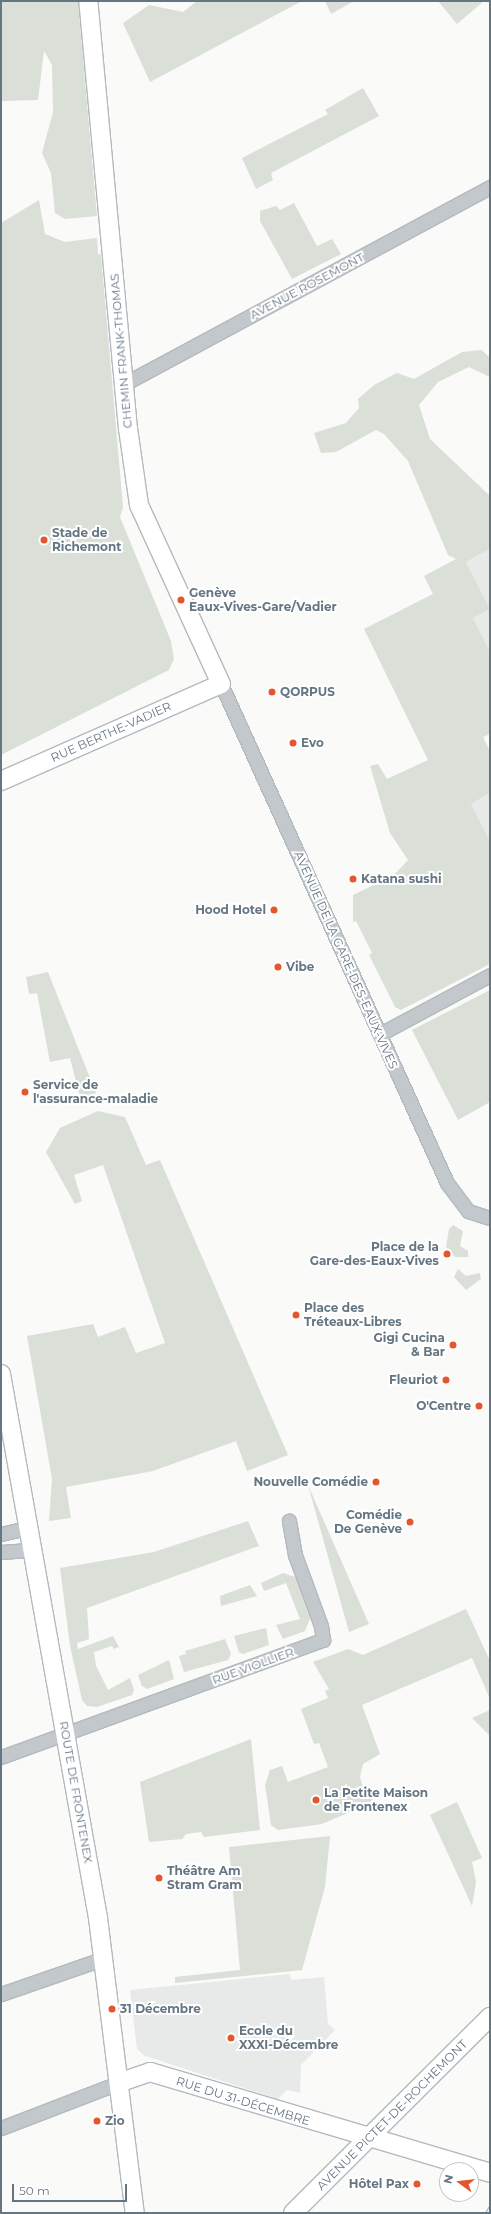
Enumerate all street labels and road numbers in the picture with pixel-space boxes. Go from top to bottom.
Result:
street label: AVENUE ROSEMONT [247,250,367,322]
street label: CHEMIN FRANK-THOMAS [107,273,135,429]
street label: RUE BERTHE-VADIER [48,699,174,765]
street label: AVENUE DE LA GARE-DES-EAUX-VIVES [291,849,401,1071]
street label: RUE VIOLLIER [210,1645,296,1687]
street label: ROUTE DE FRONTENEX [56,1720,96,1864]
street label: AVENUE PICTET-DE-ROCHEMONT [314,2037,470,2193]
street label: RUE DU 31-DÉCEMBRE [174,2074,312,2128]

